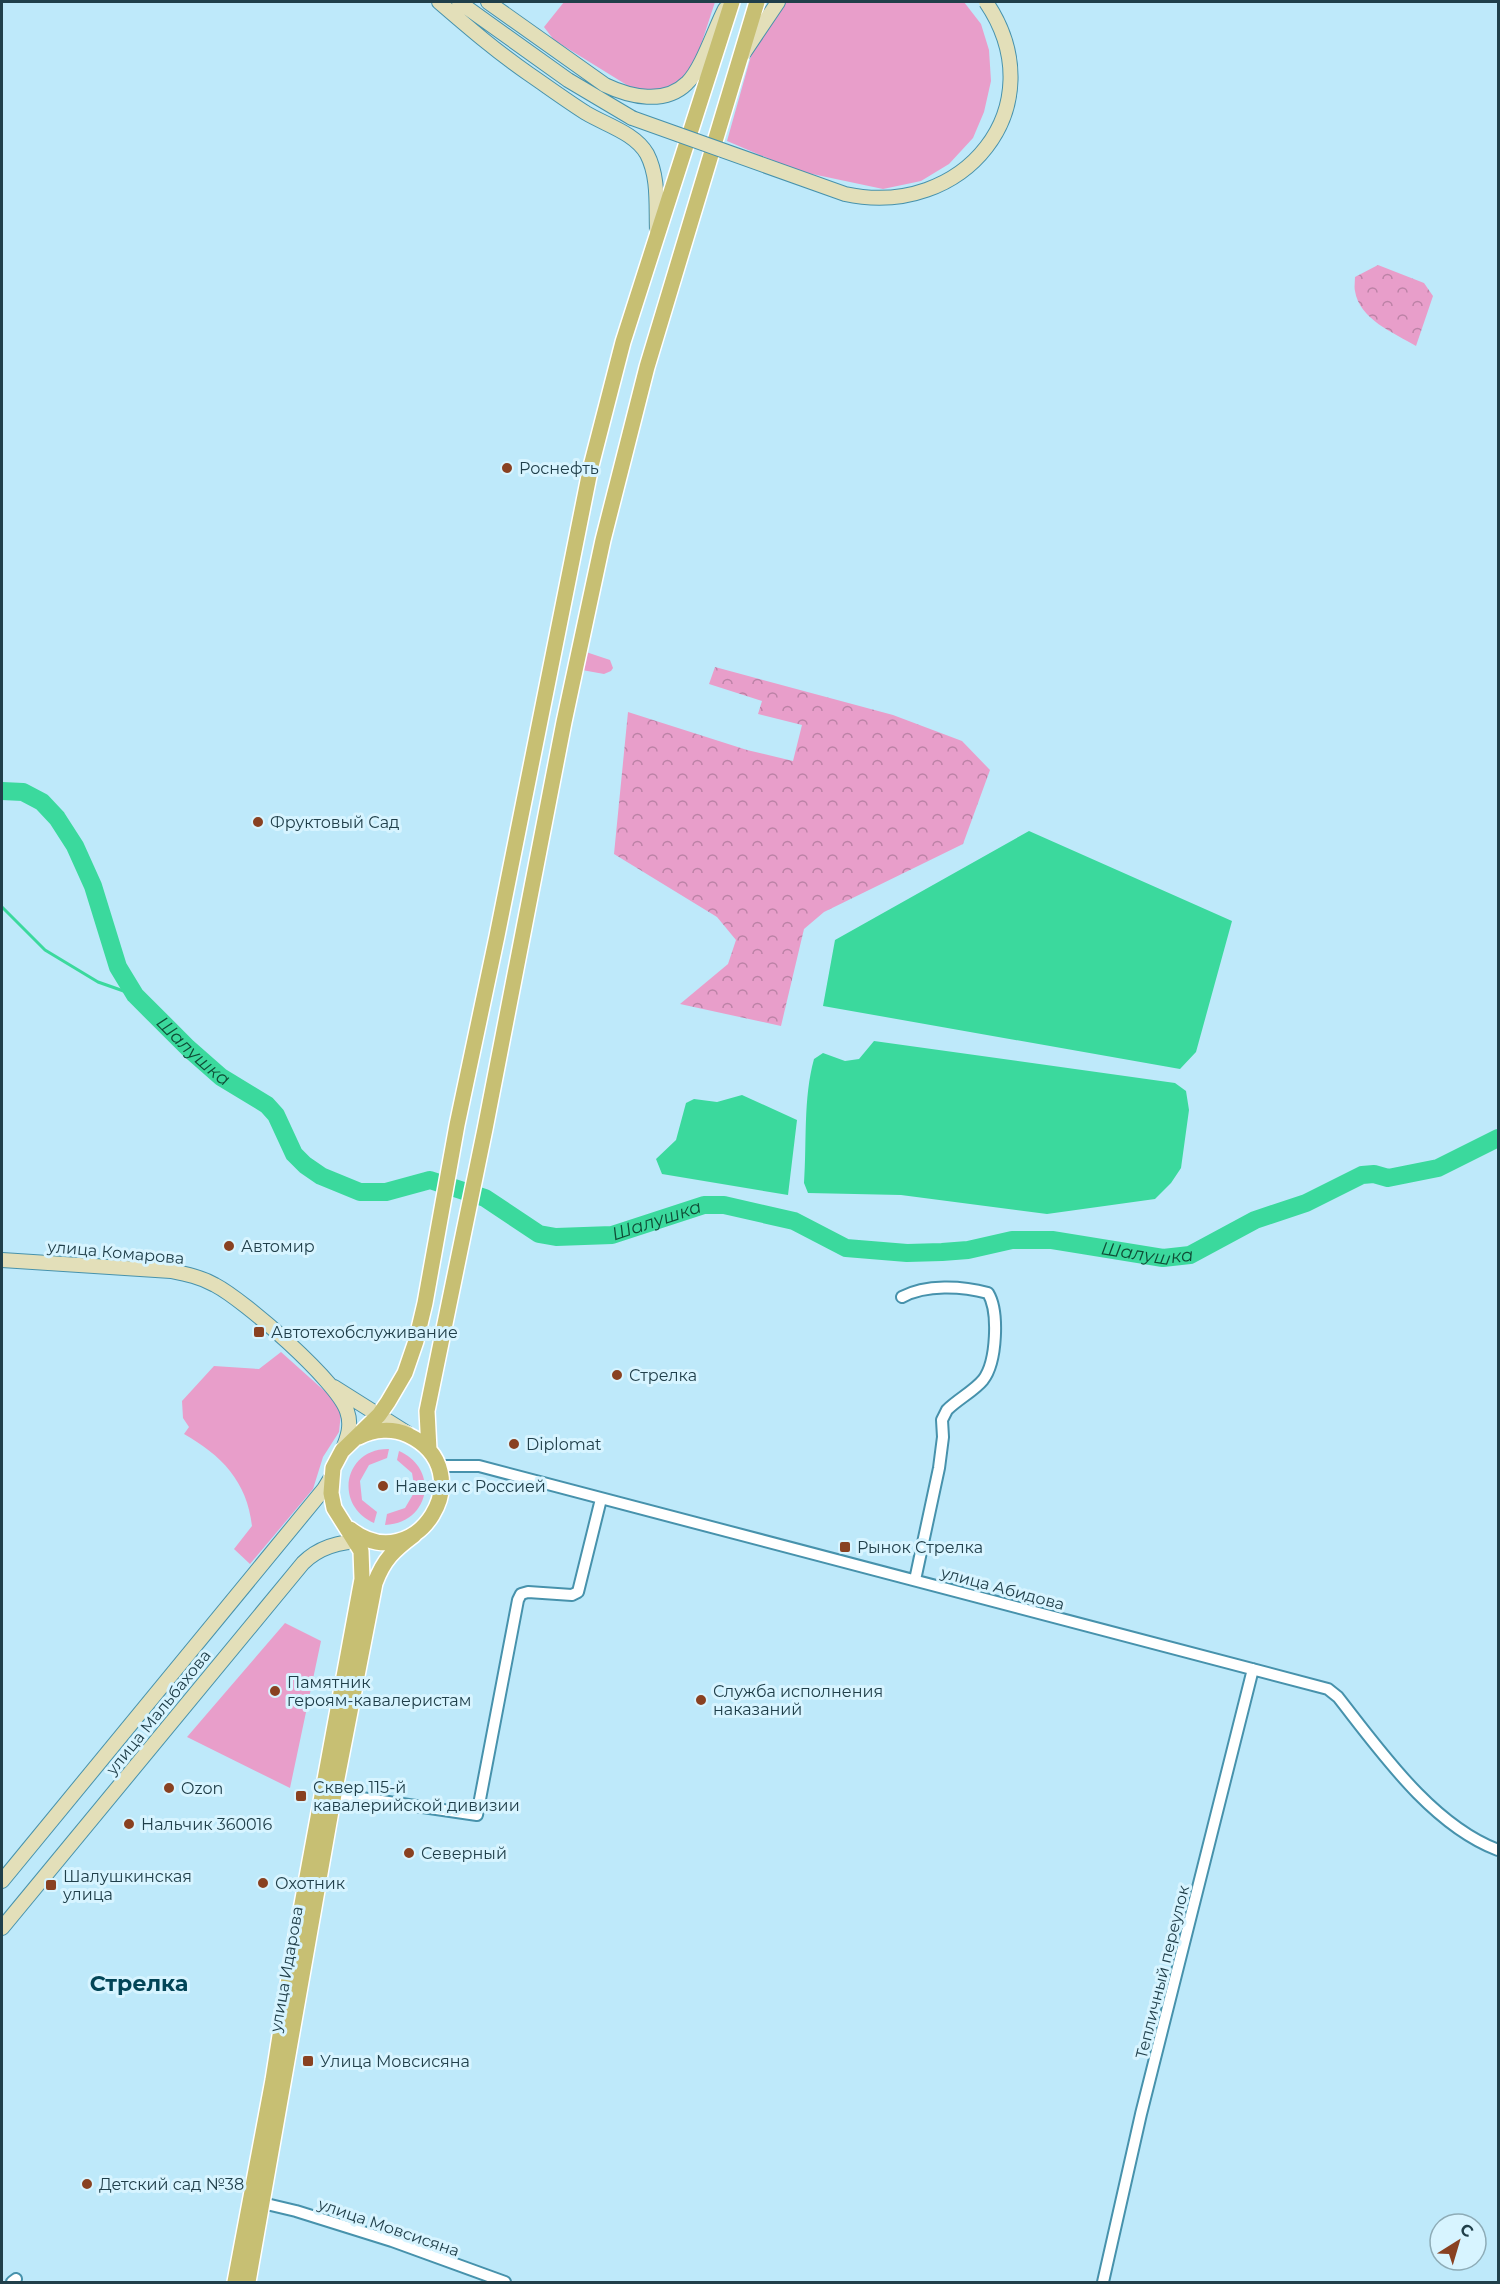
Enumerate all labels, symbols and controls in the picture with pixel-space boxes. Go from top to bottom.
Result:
place label: Роснефть [519,459,599,478]
marker: Роснефть [500,461,514,475]
place label: Фруктовый Сад [270,813,399,832]
marker: Фруктовый Сад [251,815,265,829]
water label: Шалушка [152,1012,234,1091]
water label: Шалушка [609,1196,704,1245]
street label: улица Комарова [46,1237,185,1268]
place label: Автомир [241,1237,315,1256]
water label: Шалушка [1100,1237,1194,1270]
marker: Автомир [222,1239,236,1253]
place label: Автотехобслуживание [271,1323,458,1342]
marker: Автотехобслуживание [252,1325,266,1339]
place label: Стрелка [629,1366,697,1385]
marker: Стрелка [610,1368,624,1382]
place label: Diplomat [526,1435,602,1454]
marker: Diplomat [507,1437,521,1451]
place label: Навеки с Россией [395,1477,546,1496]
marker: Навеки с Россией [376,1479,390,1493]
place label: Рынок Стрелка [857,1538,983,1557]
marker: Рынок Стрелка [838,1540,852,1554]
street label: улица Абидова [938,1563,1067,1614]
street label: улица Мальбахова [102,1646,215,1779]
place label: Памятник героям-кавалеристам [287,1673,471,1710]
place label: Служба исполнения наказаний [713,1682,883,1719]
marker: Памятник героям-кавалеристам [268,1684,282,1698]
marker: Служба исполнения наказаний [694,1693,708,1707]
place label: Сквер 115-й кавалерийской дивизии [313,1778,520,1815]
place label: Ozon [181,1779,223,1798]
marker: Ozon [162,1781,176,1795]
marker: Сквер 115-й кавалерийской дивизии [294,1789,308,1803]
place label: Нальчик 360016 [141,1815,272,1834]
marker: Нальчик 360016 [122,1817,136,1831]
place label: Северный [421,1844,507,1863]
marker: Северный [402,1846,416,1860]
place label: Шалушкинская улица [62,1867,192,1904]
place label: Охотник [275,1874,346,1893]
marker: Охотник [256,1876,270,1890]
marker: Шалушкинская улица [44,1878,58,1892]
street label: Тепличный переулок [1132,1883,1193,2061]
street label: улица Идарова [266,1905,307,2034]
district label: Стрелка [90,1970,188,1997]
place label: Улица Мовсисяна [320,2052,470,2071]
marker: Улица Мовсисяна [301,2054,315,2068]
place label: Детский сад №38 [99,2175,244,2194]
marker: Детский сад №38 [80,2177,94,2191]
street label: улица Мовсисяна [315,2194,462,2261]
north arrow [1428,2212,1488,2272]
text: С [1456,2219,1477,2242]

